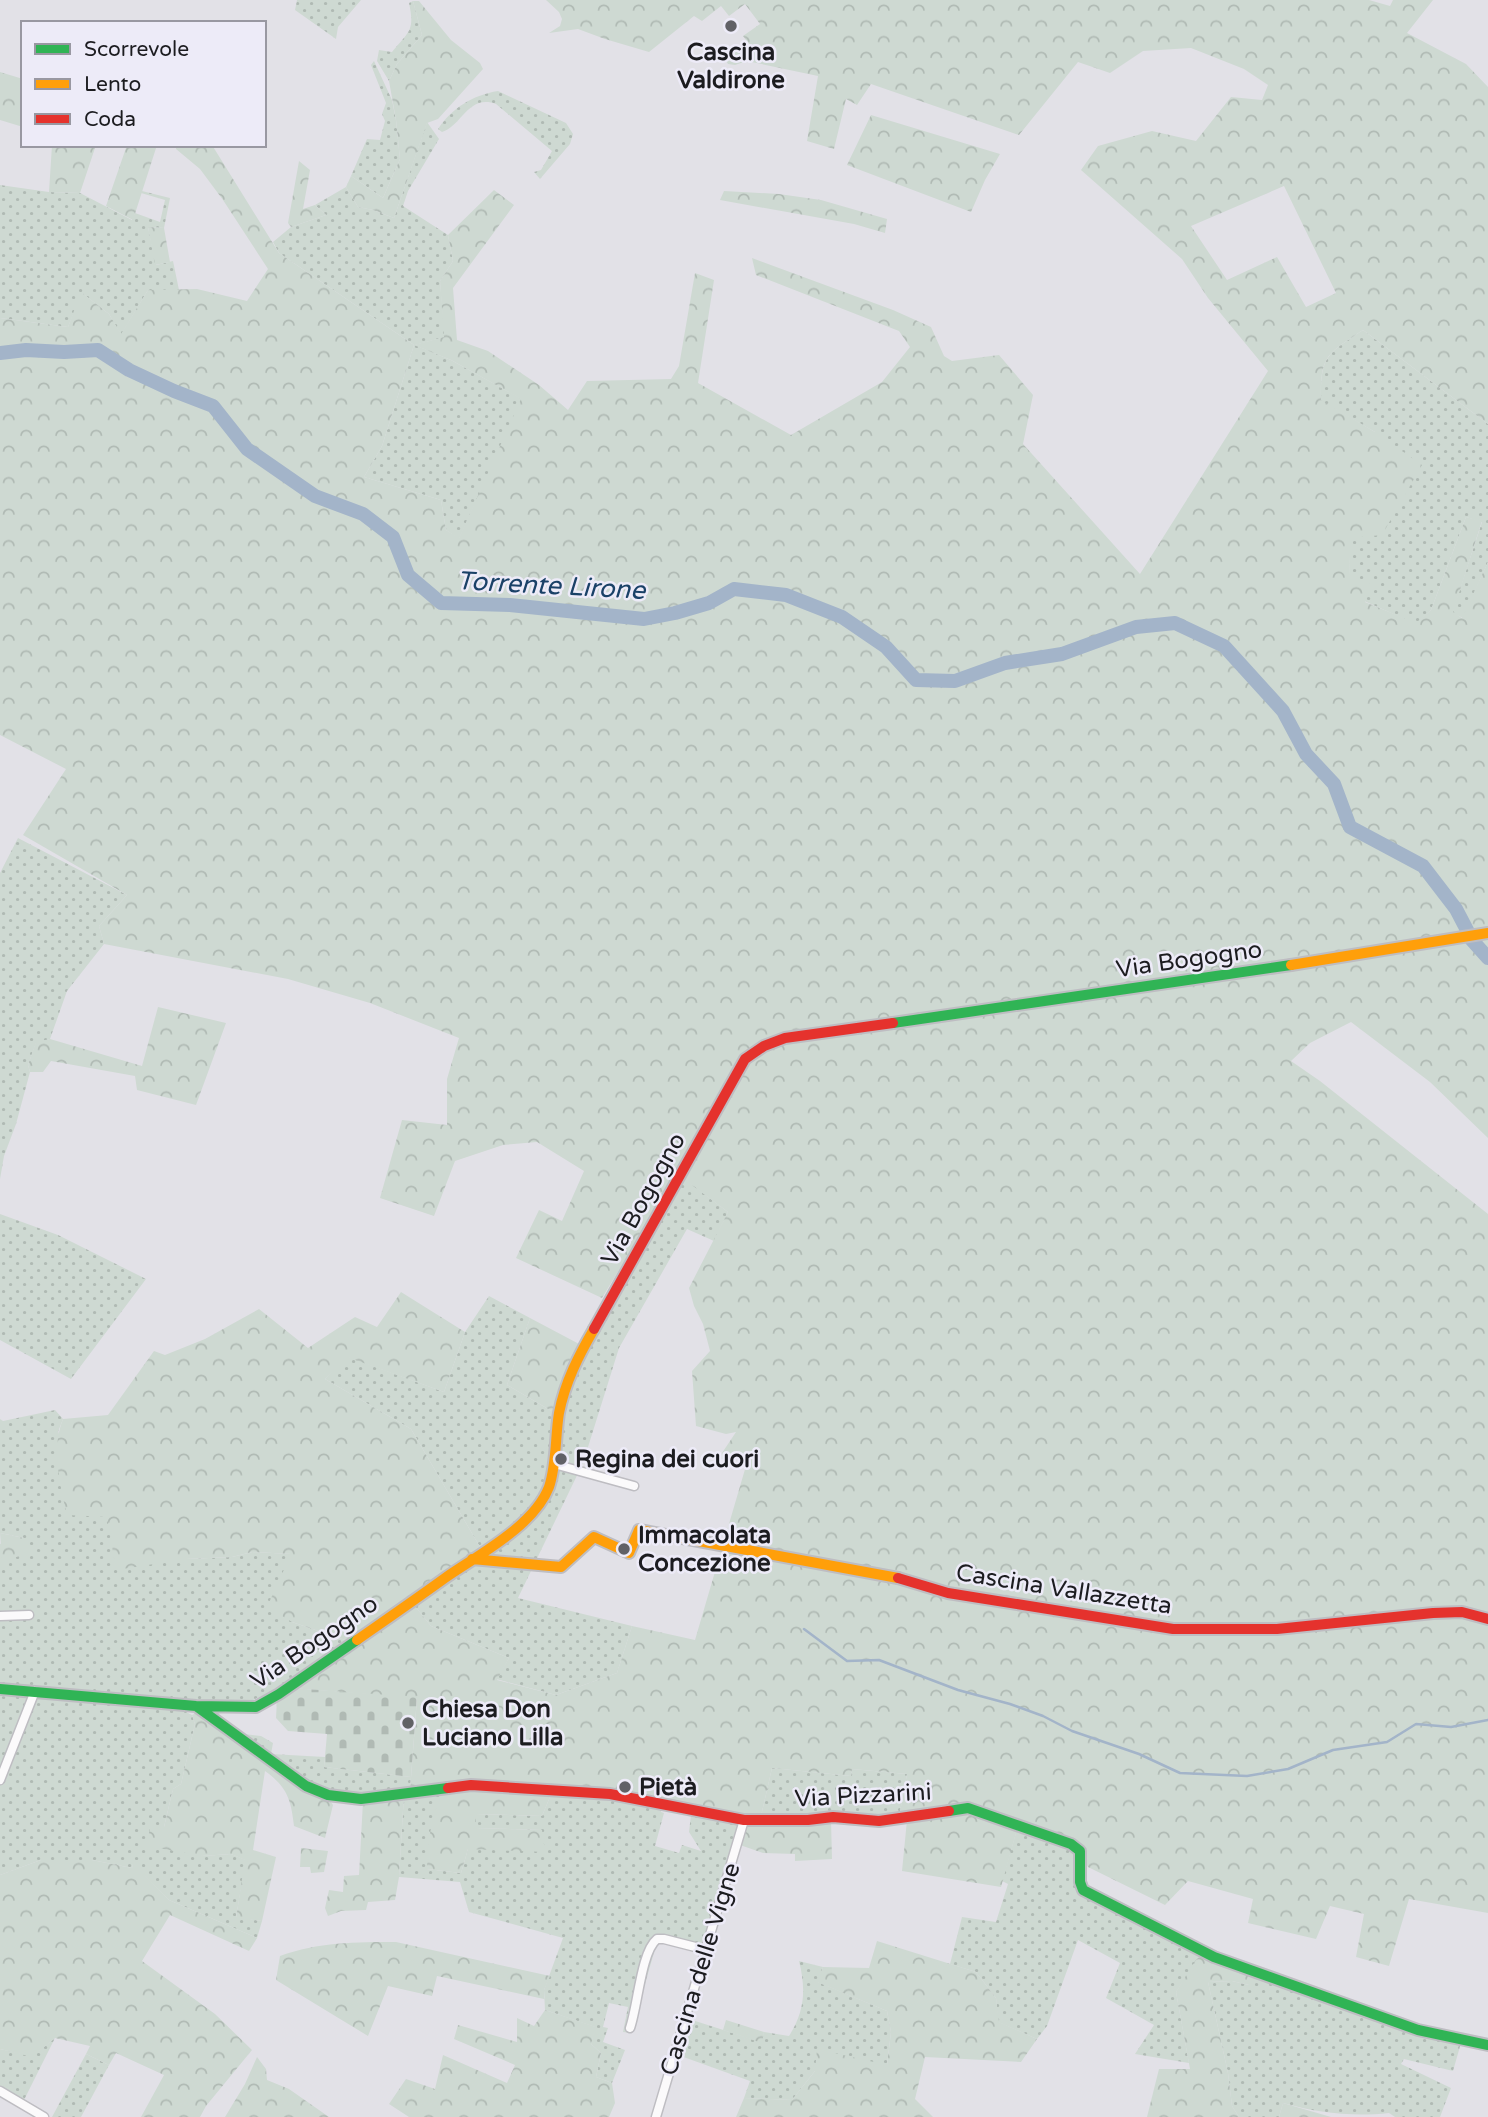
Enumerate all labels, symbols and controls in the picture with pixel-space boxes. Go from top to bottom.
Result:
marker: Cascina Valdirone [723,18,739,34]
legend [21,21,266,147]
text: Scorrevole [84,37,189,62]
place label: Cascina Valdirone [677,38,785,95]
text: Lento [84,72,141,97]
text: Coda [84,107,136,132]
water label: Torrente Lirone [456,565,647,606]
street label: Via Bogogno [1114,935,1264,984]
street label: Via Bogogno [595,1128,692,1271]
place label: Regina dei cuori [575,1445,759,1474]
marker: Regina dei cuori [553,1451,569,1467]
place label: Immacolata Concezione [638,1521,771,1578]
marker: Immacolata Concezione [616,1541,632,1557]
street label: Cascina Vallazzetta [954,1558,1174,1621]
street label: Via Bogogno [245,1589,383,1696]
place label: Chiesa Don Luciano Lilla [422,1695,563,1752]
marker: Chiesa Don Luciano Lilla [400,1715,416,1731]
place label: Pietà [639,1773,697,1802]
street label: Via Pizzarini [794,1777,932,1814]
marker: Pietà [617,1779,633,1795]
street label: Cascina delle Vigne [654,1859,747,2079]

